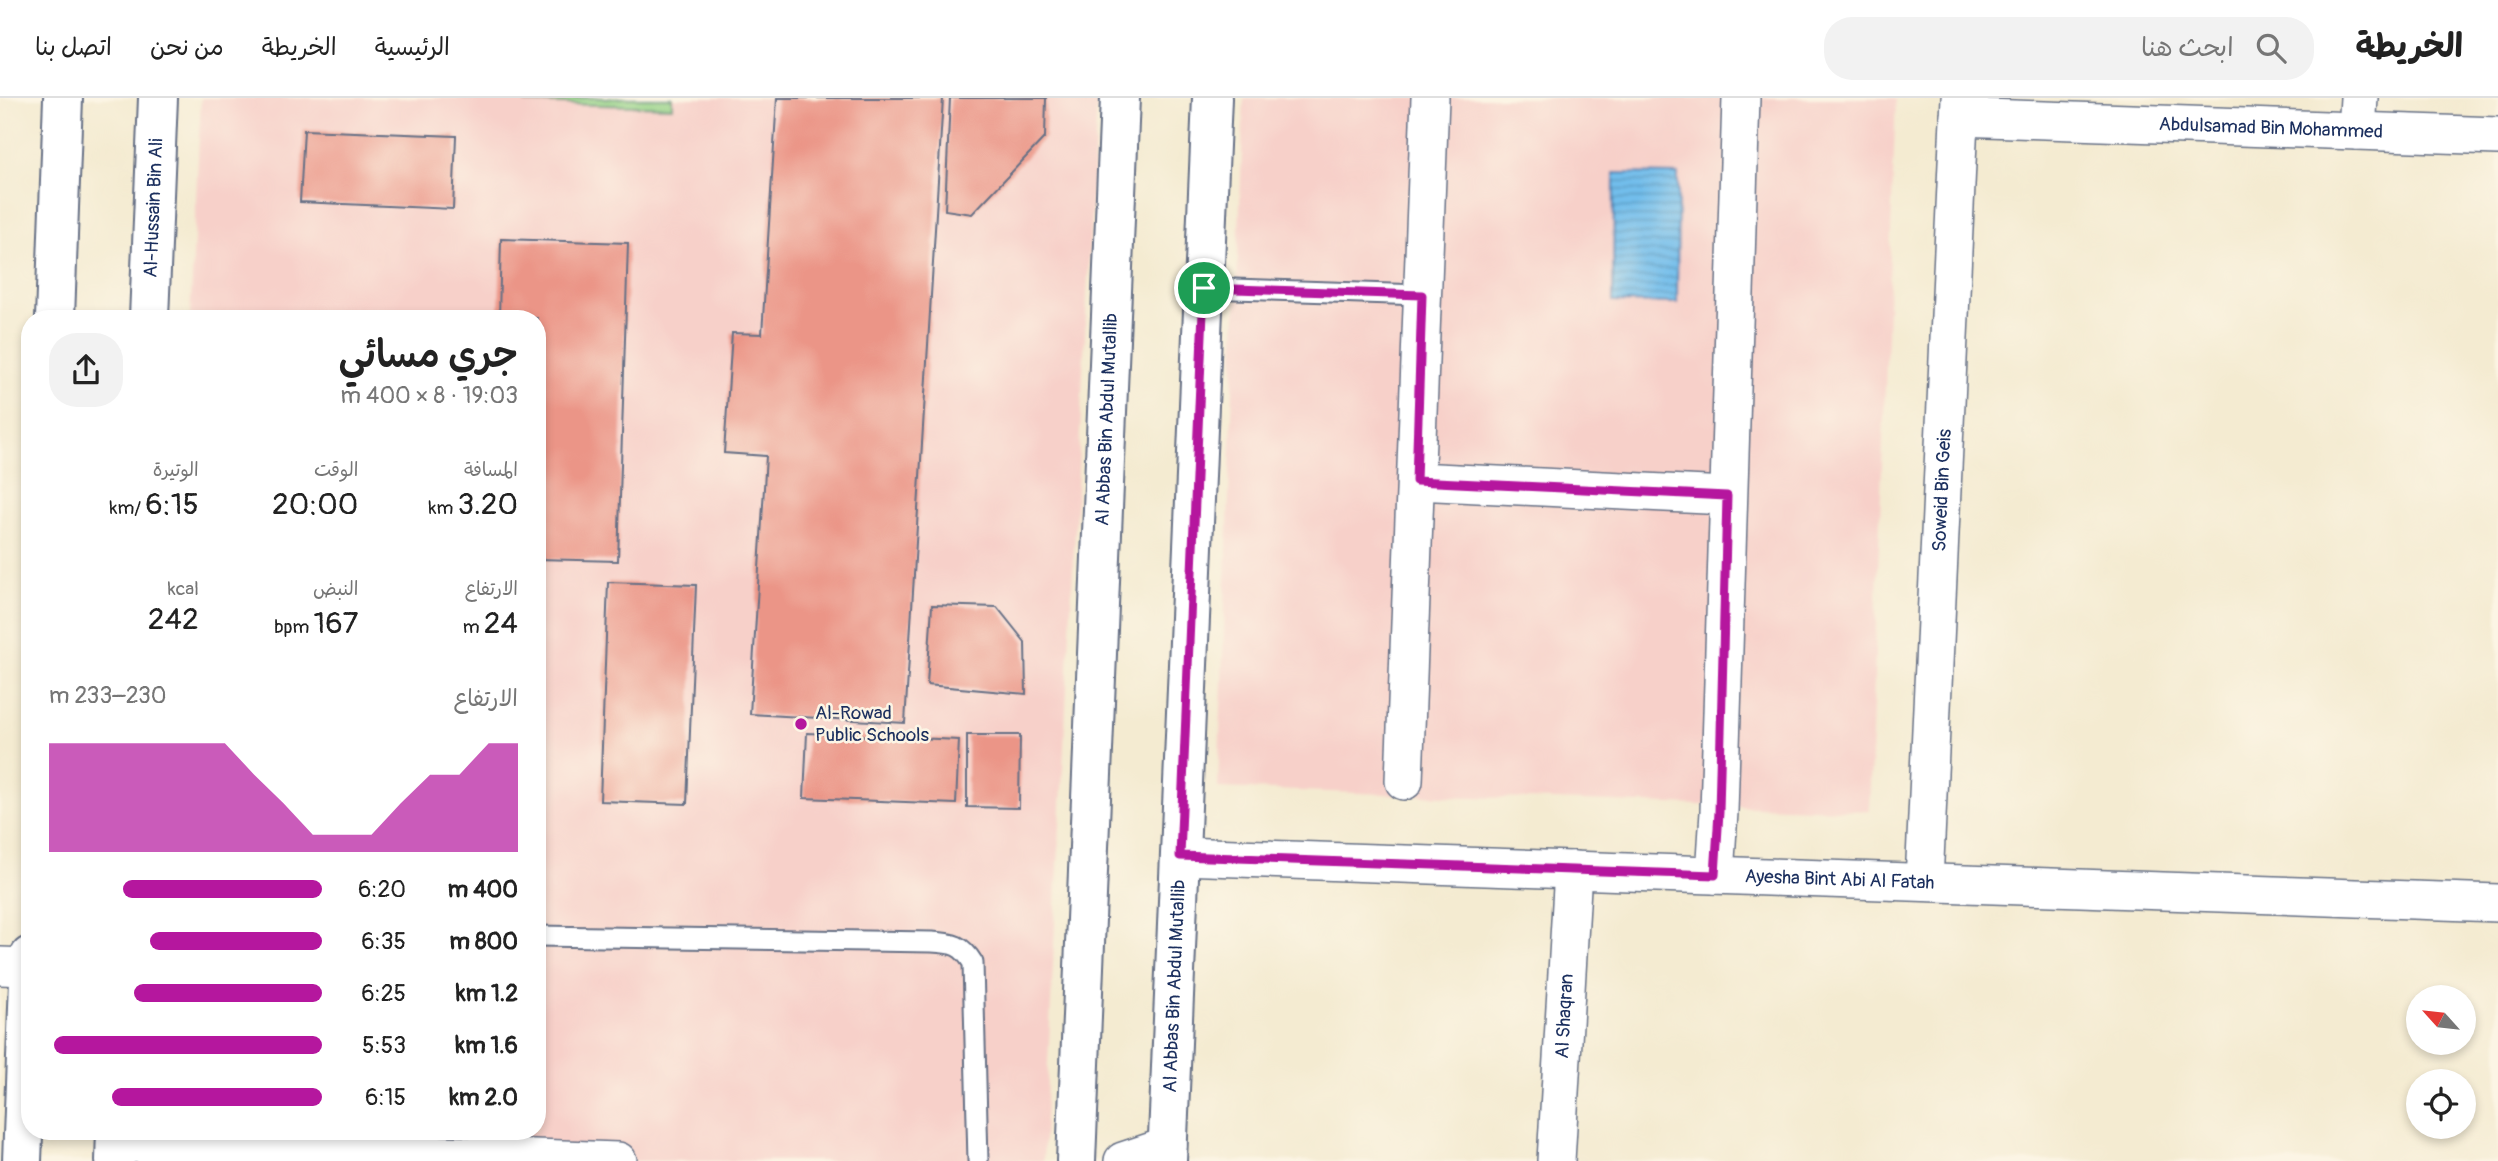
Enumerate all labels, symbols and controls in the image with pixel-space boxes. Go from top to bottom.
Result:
search box [1824,17,2314,80]
text: الخريطة [2356,26,2463,67]
icon: search [2252,29,2290,67]
text: ابحث هنا [2141,32,2234,64]
text: اتصل بنا [35,33,112,62]
text: من نحن [150,33,224,62]
text: الخريطة [262,33,337,62]
text: الرئيسية [375,33,450,62]
street label: Abdulsamad Bin Mohammed [2158,112,2383,144]
street label: Al-Hussain Bin Ali [139,138,168,278]
pin [1174,258,1234,318]
icon: arrive [1185,269,1223,307]
street label: Al Abbas Bin Abdul Mutallib [1090,313,1123,527]
text: جري مسائي [339,331,518,379]
button: share [49,333,123,407]
text: 19:03 · 8 × 400 m [341,381,518,410]
street label: Soweid Bin Geis [1927,428,1957,552]
text: الوتيرة [153,458,199,482]
text: الوقت [314,458,358,482]
text: المسافة [464,458,518,482]
text: 6:15 [145,486,199,523]
text: 20:00 [272,486,358,523]
text: 3.20 [457,486,518,523]
text: /km [109,496,145,520]
text: km [429,496,457,520]
text: kcal [168,577,199,601]
text: النبض [313,577,358,601]
text: الارتفاع [465,577,518,601]
text: 242 [148,601,199,638]
text: 167 [314,605,358,642]
text: 24 [484,605,518,642]
text: bpm [274,615,314,639]
text: m [463,615,484,639]
text: 230–233 m [49,681,167,710]
text: الارتفاع [454,684,518,713]
place label: Al-Rowad Public Schools [815,701,930,747]
marker: Al-Rowad Public Schools [793,716,809,732]
street label: Ayesha Bint Abi Al Fatah [1744,864,1935,895]
text: 6:20 [358,875,406,904]
text: 400 m [448,875,518,904]
street label: Al Abbas Bin Abdul Mutallib [1158,879,1191,1093]
text: 6:35 [361,927,406,956]
text: 800 m [450,927,518,956]
street label: Al Shaqran [1550,973,1579,1059]
text: 6:25 [361,979,406,1008]
text: 1.2 km [456,979,518,1008]
north arrow [2406,985,2476,1055]
map controls [2406,985,2476,1139]
text: 5:53 [362,1031,406,1060]
text: 1.6 km [456,1031,518,1060]
button: locate [2406,1069,2476,1139]
text: 6:15 [365,1083,406,1112]
text: 2.0 km [449,1083,518,1112]

